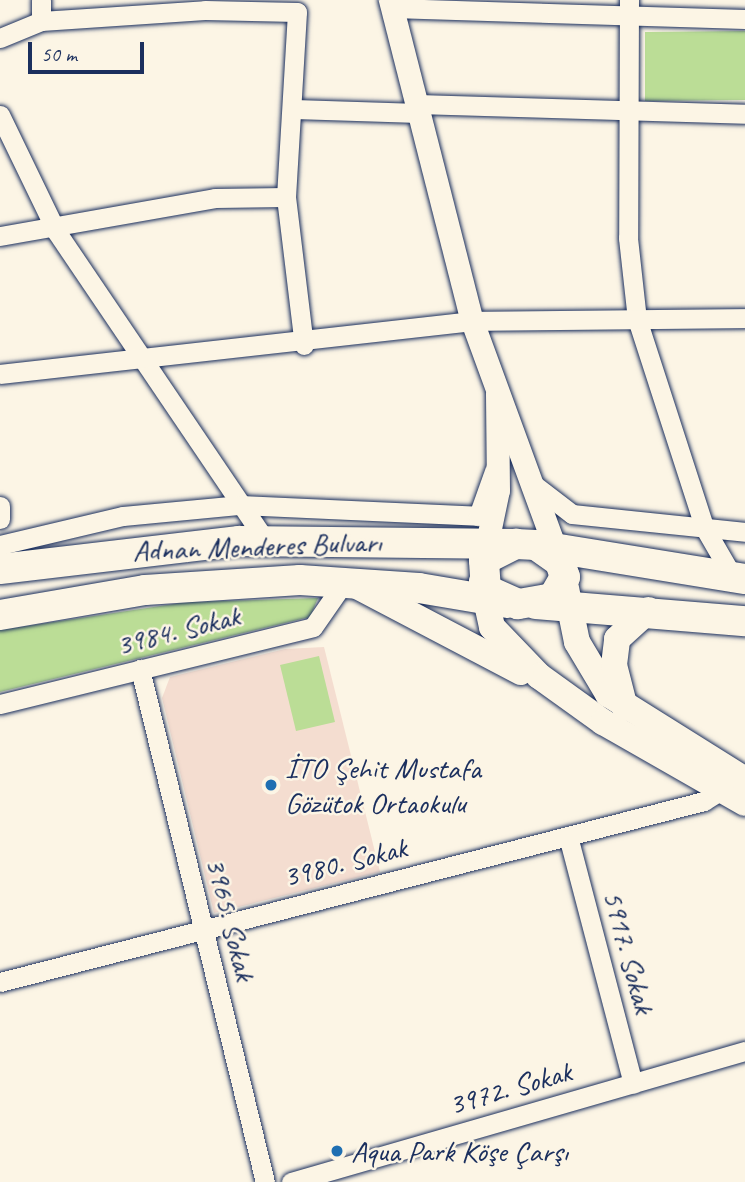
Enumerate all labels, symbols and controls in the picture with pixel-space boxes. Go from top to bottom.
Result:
scale bar [32,28,147,72]
text: 50 m [41,41,77,67]
street label: Adnan Menderes Bulvarı [132,524,382,568]
street label: 3984. Sokak [113,597,243,663]
place label: İTO Şehit Mustafa Gözütok Ortaokulu [285,750,480,820]
marker: İTO Şehit Mustafa Gözütok Ortaokulu [263,777,279,793]
street label: 3980. Sokak [280,829,410,895]
street label: 3965. Sokak [198,854,264,984]
street label: 5917. Sokak [595,886,663,1018]
street label: 3972. Sokak [444,1053,576,1123]
place label: Aqua Park Köşe Çarşı [351,1133,569,1169]
marker: Aqua Park Köşe Çarşı [329,1143,345,1159]

